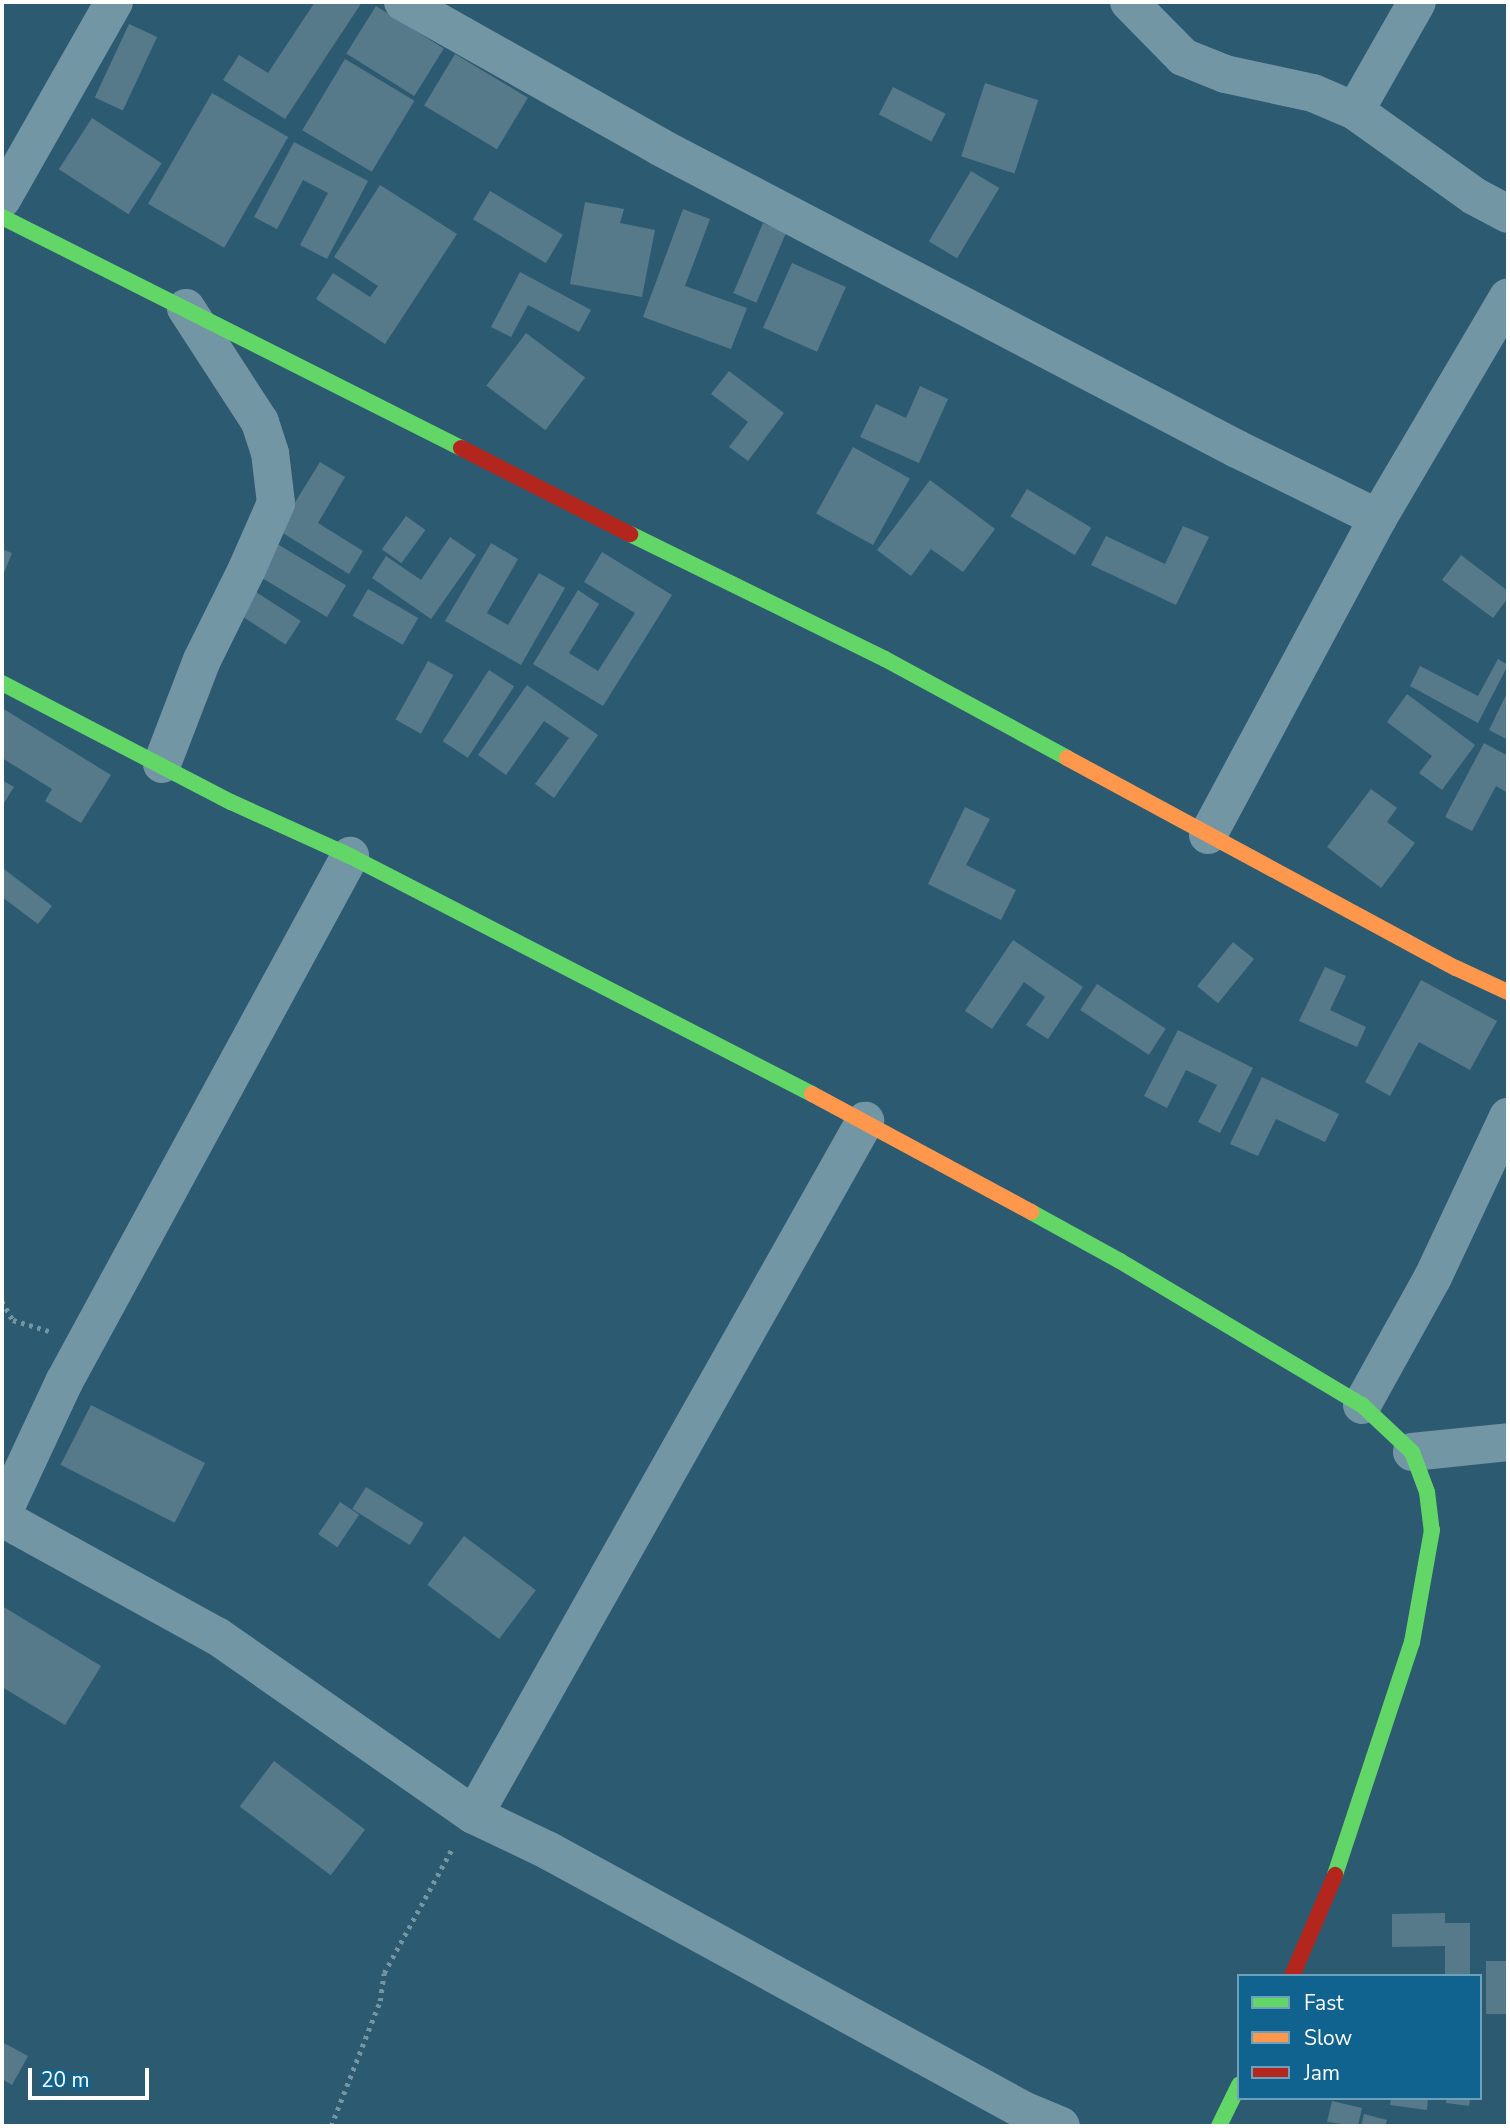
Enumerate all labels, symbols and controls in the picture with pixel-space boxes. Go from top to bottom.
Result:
legend [1237,1974,1482,2100]
text: Fast [1304,1989,1344,2017]
text: Slow [1304,2024,1352,2052]
scale bar [32,2054,152,2098]
text: Jam [1304,2059,1340,2087]
text: 20 m [41,2066,90,2094]

